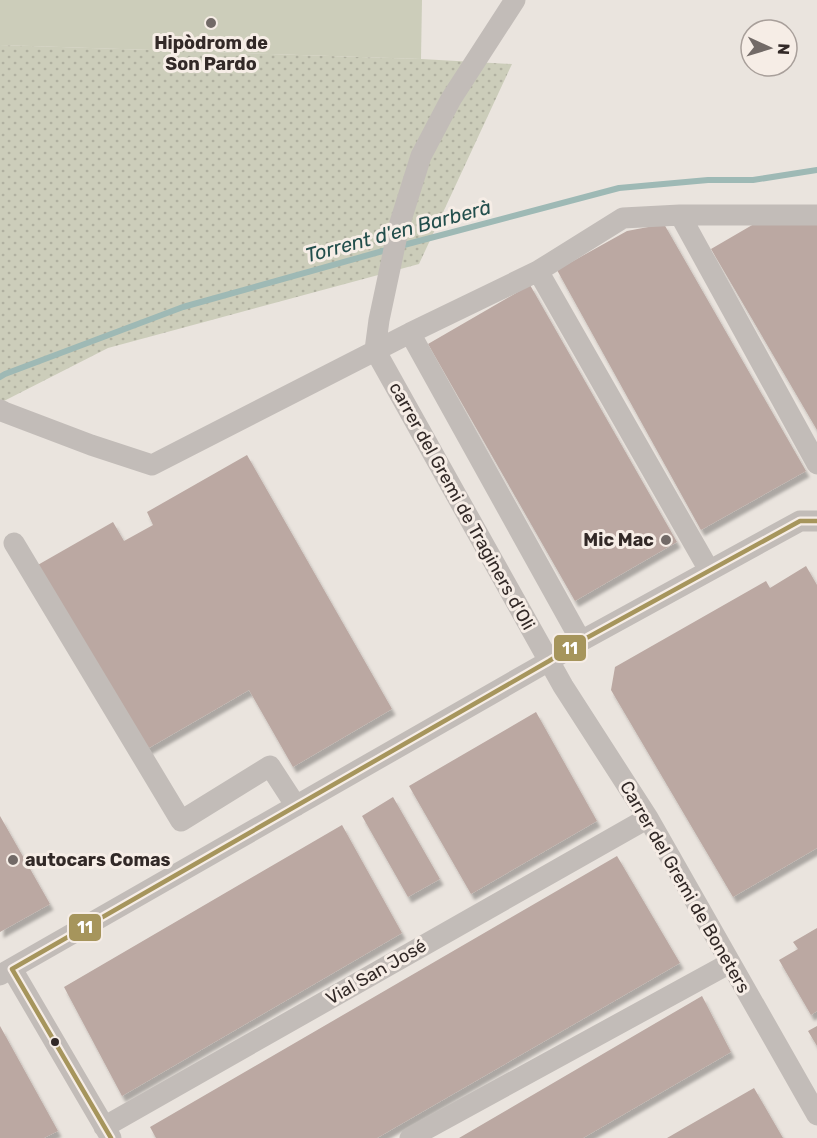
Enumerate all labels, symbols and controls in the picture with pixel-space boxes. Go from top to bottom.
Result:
marker: Hipòdrom de Son Pardo [204,16,218,30]
north arrow [739,18,799,78]
place label: Hipòdrom de Son Pardo [154,32,268,75]
text: N [774,43,793,55]
water label: Torrent d'en Barberà [302,195,494,267]
street label: carrer del Gremi de Traginers d'Oli [384,378,540,634]
place label: Mic Mac [583,529,654,551]
marker: Mic Mac [659,533,673,547]
line badge: 11 [553,634,587,662]
text: 11 [562,639,578,658]
street label: Carrer del Gremi de Boneters [615,777,755,997]
place label: autocars Comas [25,849,171,871]
marker: autocars Comas [6,853,20,867]
line badge: 11 [68,913,102,942]
text: 11 [77,918,93,937]
street label: Vial San José [322,934,430,1010]
unlabelled marker [49,1036,61,1048]

